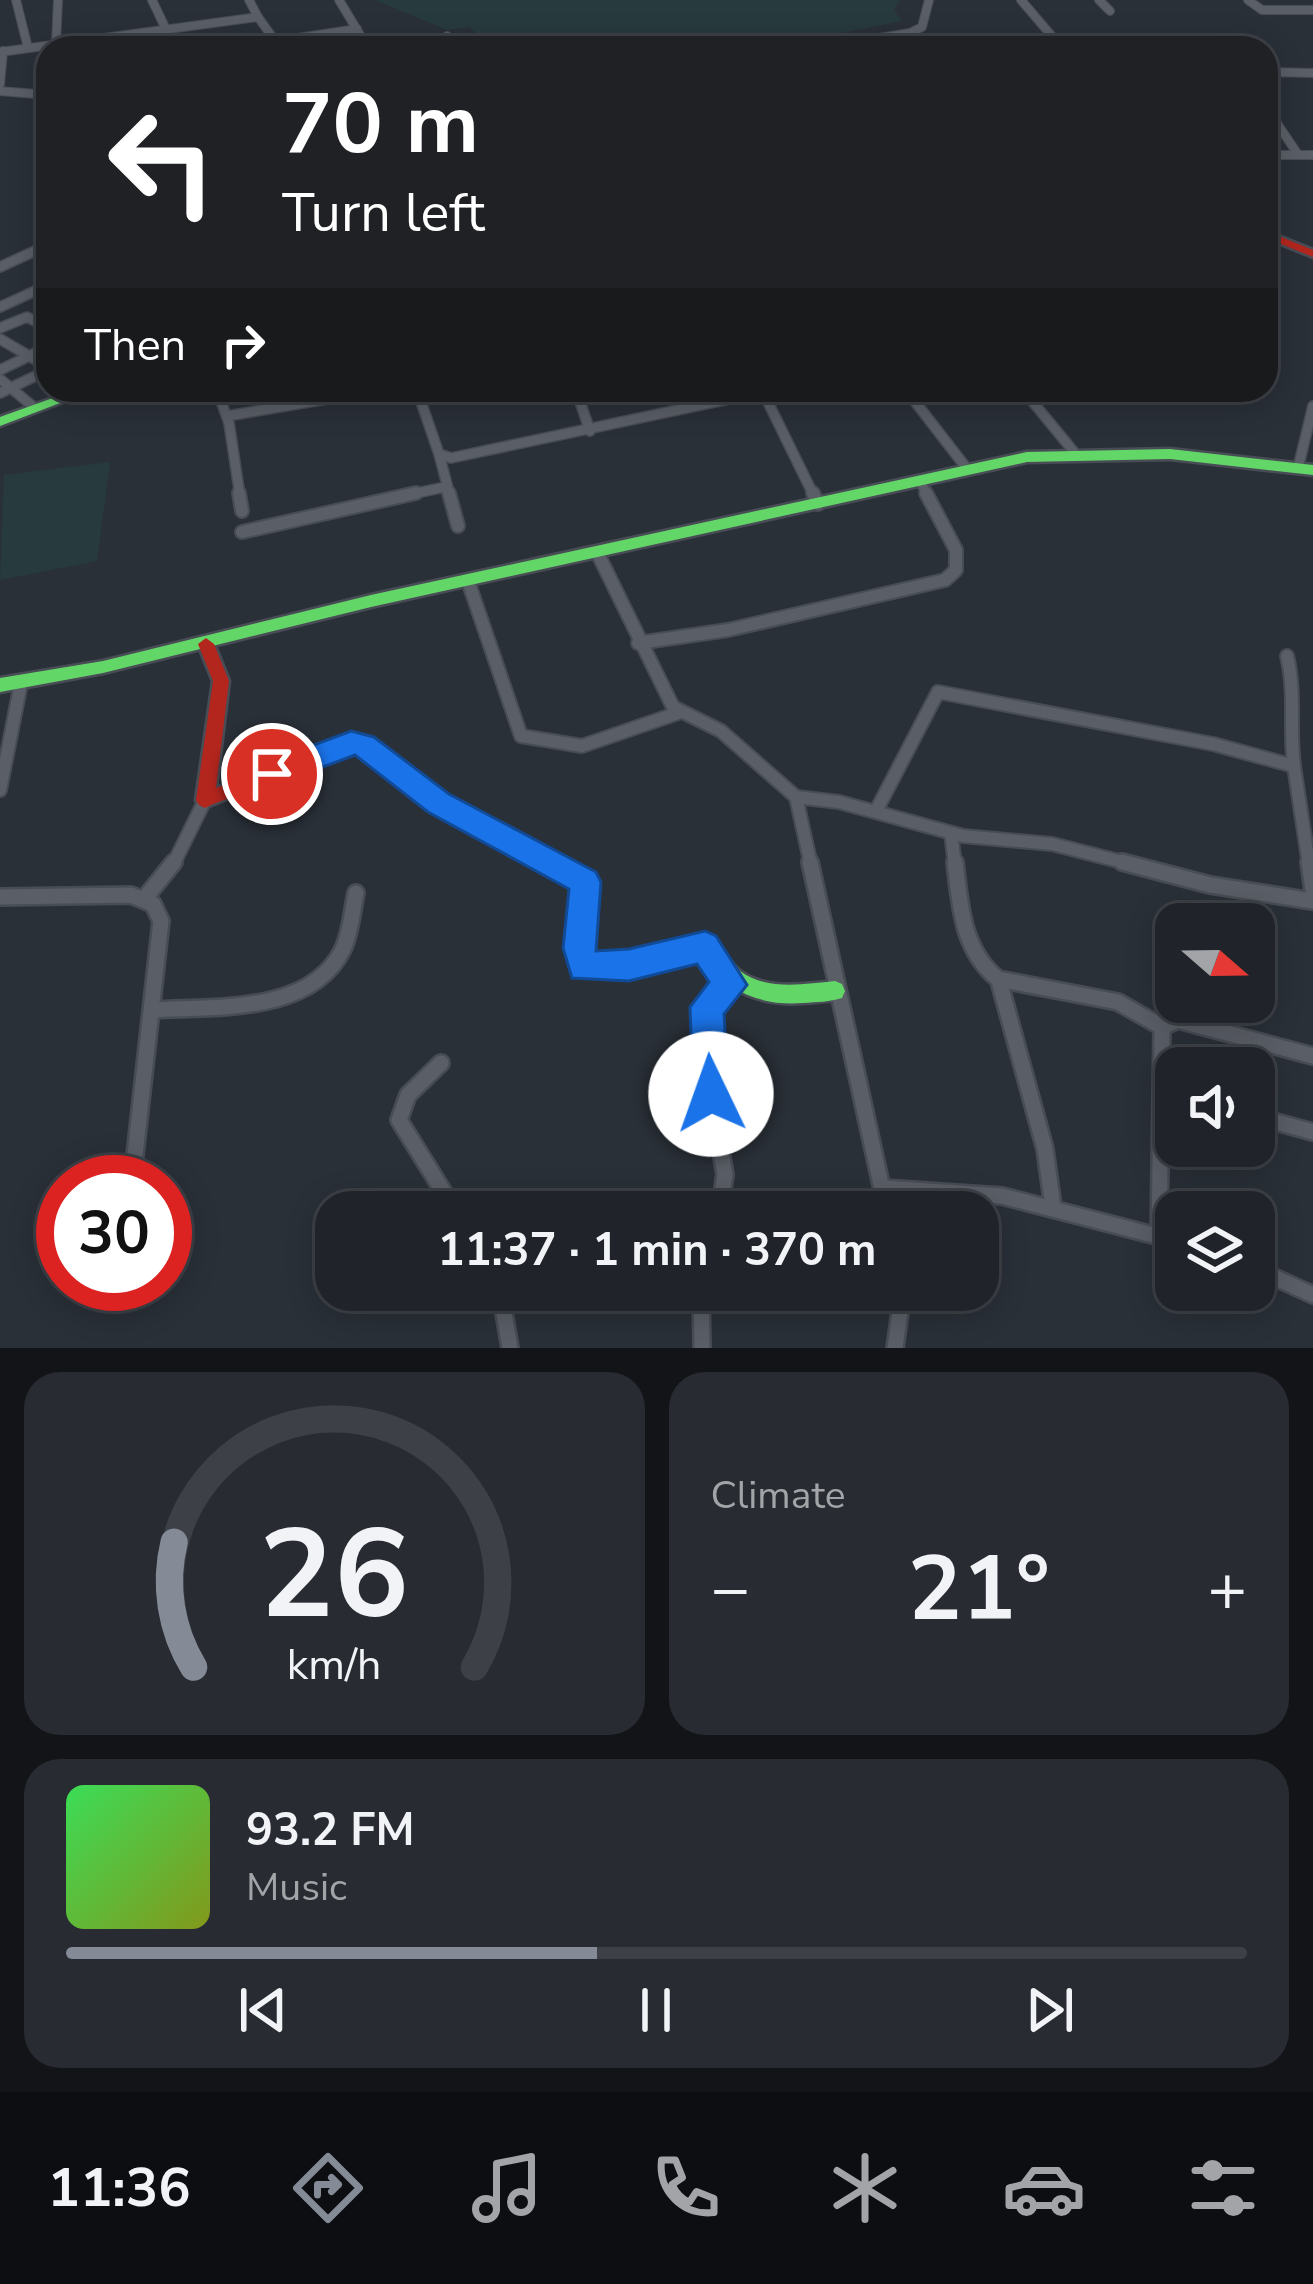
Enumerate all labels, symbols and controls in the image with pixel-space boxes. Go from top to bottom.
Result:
text: 70 m [282,67,479,182]
icon: left [84,84,240,240]
text: Turn left [282,176,485,250]
icon: right [210,312,276,378]
text: Then [84,315,186,376]
pin [221,723,323,825]
icon: arrive [239,741,305,807]
north arrow [1155,903,1275,1023]
map controls [1155,903,1275,1311]
position arrow [648,1031,774,1157]
button: sound [1155,1047,1275,1167]
speed limit sign: 30 [36,1155,192,1311]
button: layers [1155,1191,1275,1311]
text: 11:37 · 1 min · 370 m [437,1220,877,1281]
text: Climate [711,1469,846,1522]
text: 26 [259,1490,409,1660]
text: 21° [908,1528,1050,1651]
text: − [711,1544,750,1634]
text: + [1207,1544,1247,1634]
text: km/h [287,1635,382,1693]
text: 93.2 FM [246,1800,415,1861]
text: Music [246,1861,347,1914]
icon: previous [230,1977,296,2043]
icon: pause [623,1977,689,2043]
icon: next [1017,1977,1083,2043]
icon: directions [286,2146,370,2230]
icon: music [465,2146,549,2230]
icon: phone [644,2146,728,2230]
icon: climate [823,2146,907,2230]
icon: car [1002,2146,1086,2230]
icon: filters [1181,2146,1265,2230]
text: 11:36 [48,2151,191,2225]

